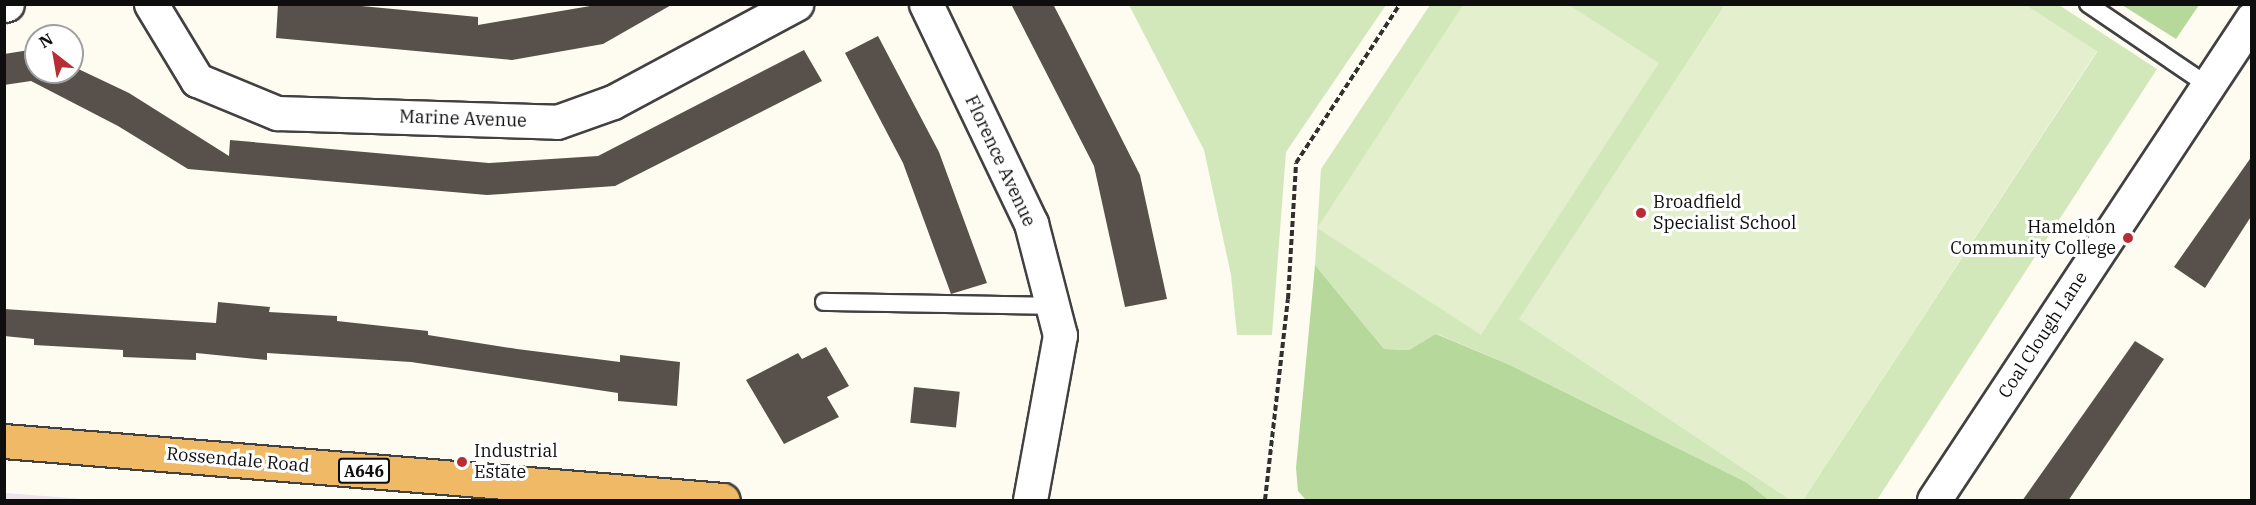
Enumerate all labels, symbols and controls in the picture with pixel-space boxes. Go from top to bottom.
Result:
north arrow [24,24,84,84]
text: N [35,28,56,52]
street label: Florence Avenue [960,92,1040,230]
street label: Marine Avenue [399,106,527,132]
place label: Broadfield Specialist School [1653,192,1796,234]
marker: Broadfield Specialist School [1634,206,1648,220]
place label: Hameldon Community College [1950,217,2116,260]
marker: Hameldon Community College [2121,231,2135,245]
street label: Coal Clough Lane [1994,268,2092,402]
place label: Industrial Estate [474,441,558,484]
street label: Rossendale Road [166,443,310,477]
marker: Industrial Estate [455,455,469,469]
road number: A646 [337,458,391,484]

